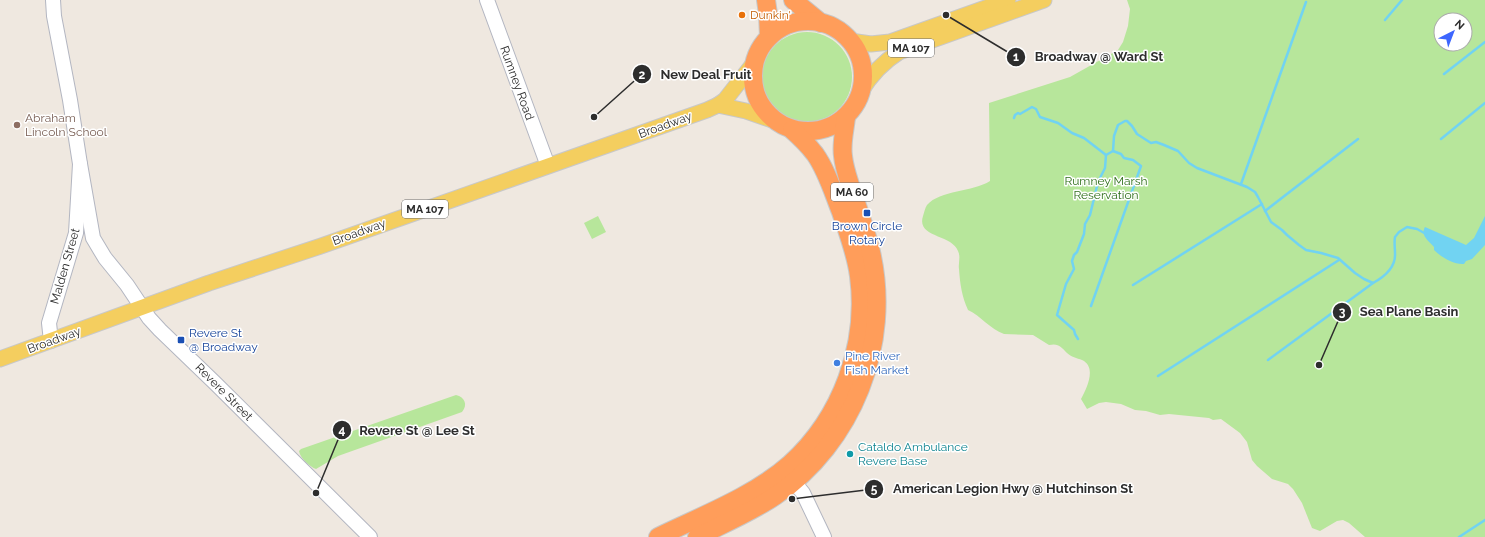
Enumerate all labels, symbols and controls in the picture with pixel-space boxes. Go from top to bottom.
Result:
place label: Dunkin' [750,8,791,22]
marker: Dunkin' [737,10,747,20]
north arrow [1433,12,1473,52]
text: N [1452,17,1467,33]
road number: MA 107 [888,39,934,57]
street label: Rumney Road [497,44,537,122]
callout: Broadway @ Ward St [1006,44,1171,69]
text: Broadway @ Ward St [1035,49,1163,64]
text: 1 [1013,50,1019,64]
callout: New Deal Fruit [632,62,760,87]
text: New Deal Fruit [660,67,752,82]
text: 2 [639,68,646,82]
street label: Broadway [636,109,694,141]
place label: Abraham Lincoln School [25,111,108,139]
marker: Abraham Lincoln School [12,120,22,130]
park label: Rumney Marsh Reservation [1064,174,1148,202]
road number: MA 60 [831,183,873,201]
road number: MA 107 [402,200,448,218]
marker: Brown Circle Rotary [862,208,872,218]
street label: Broadway [330,216,388,248]
place label: Brown Circle Rotary [832,219,902,247]
street label: Malden Street [48,227,82,305]
callout: Sea Plane Basin [1332,299,1466,324]
text: Sea Plane Basin [1360,304,1458,319]
text: 3 [1339,305,1346,319]
street label: Broadway [25,324,83,356]
place label: Revere St @ Broadway [189,326,258,354]
marker: Revere St @ Broadway [176,335,186,345]
place label: Pine River Fish Market [845,349,909,377]
marker: Pine River Fish Market [832,358,842,368]
street label: Revere Street [192,360,256,424]
callout: Revere St @ Lee St [332,418,483,443]
text: 4 [339,423,346,437]
text: Revere St @ Lee St [359,423,475,438]
place label: Cataldo Ambulance Revere Base [858,440,968,468]
marker: Cataldo Ambulance Revere Base [845,449,855,459]
callout: American Legion Hwy @ Hutchinson St [864,476,1141,501]
text: American Legion Hwy @ Hutchinson St [893,481,1133,496]
text: 5 [871,482,878,496]

